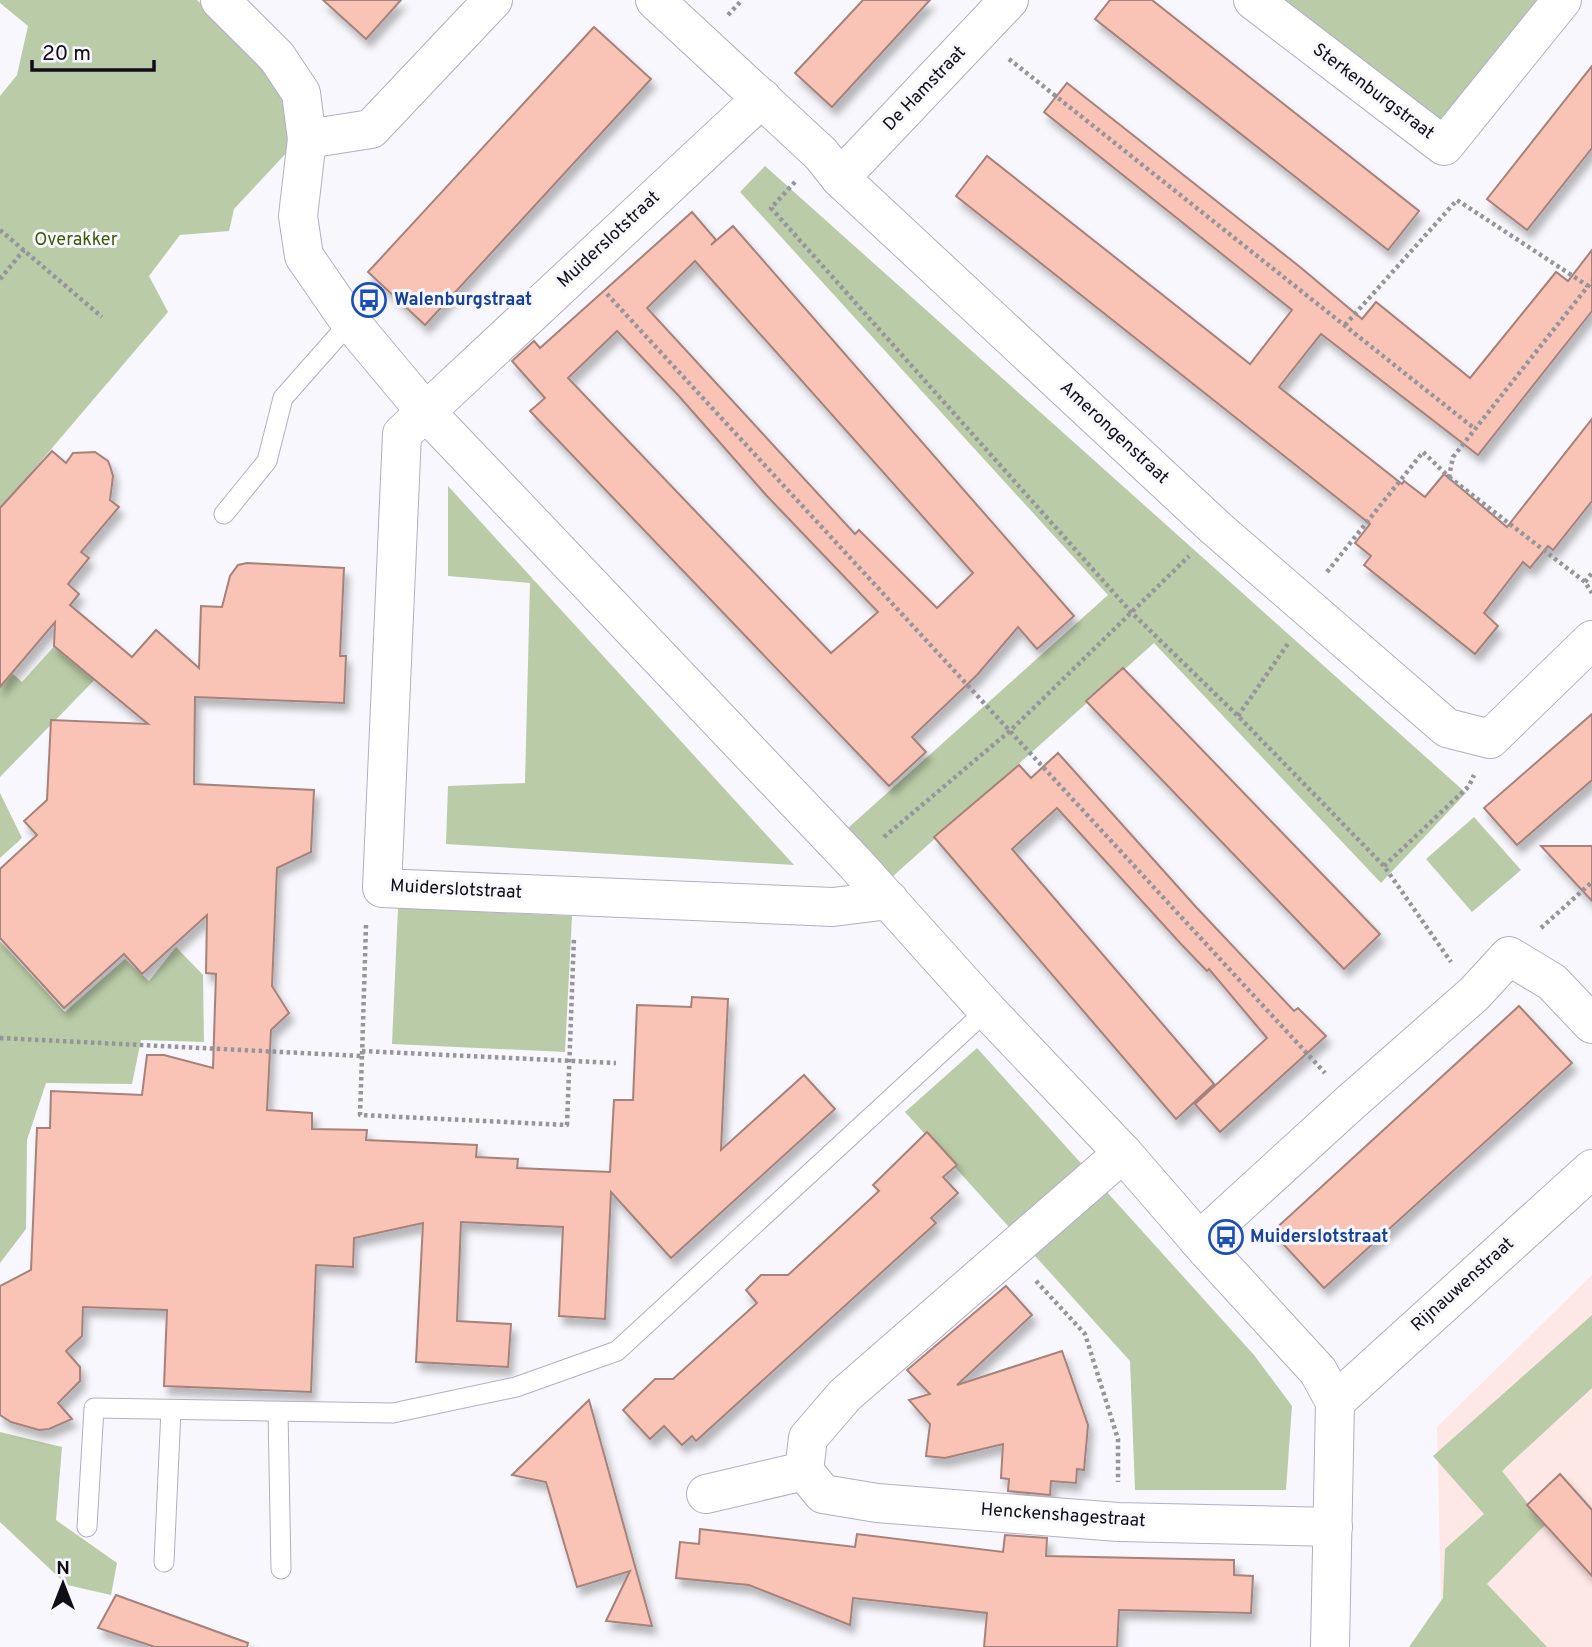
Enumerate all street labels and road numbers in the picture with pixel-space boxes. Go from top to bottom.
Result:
street label: Sterkenburgstraat [1308,39,1438,145]
street label: De Hamstraat [879,42,971,136]
street label: Muiderslotstraat [553,187,665,293]
street label: Amerongenstraat [1055,376,1173,490]
street label: Muiderslotstraat [389,875,523,905]
street label: Rijnauwenstraat [1407,1233,1519,1337]
street label: Henckenshagestraat [980,1499,1146,1533]

